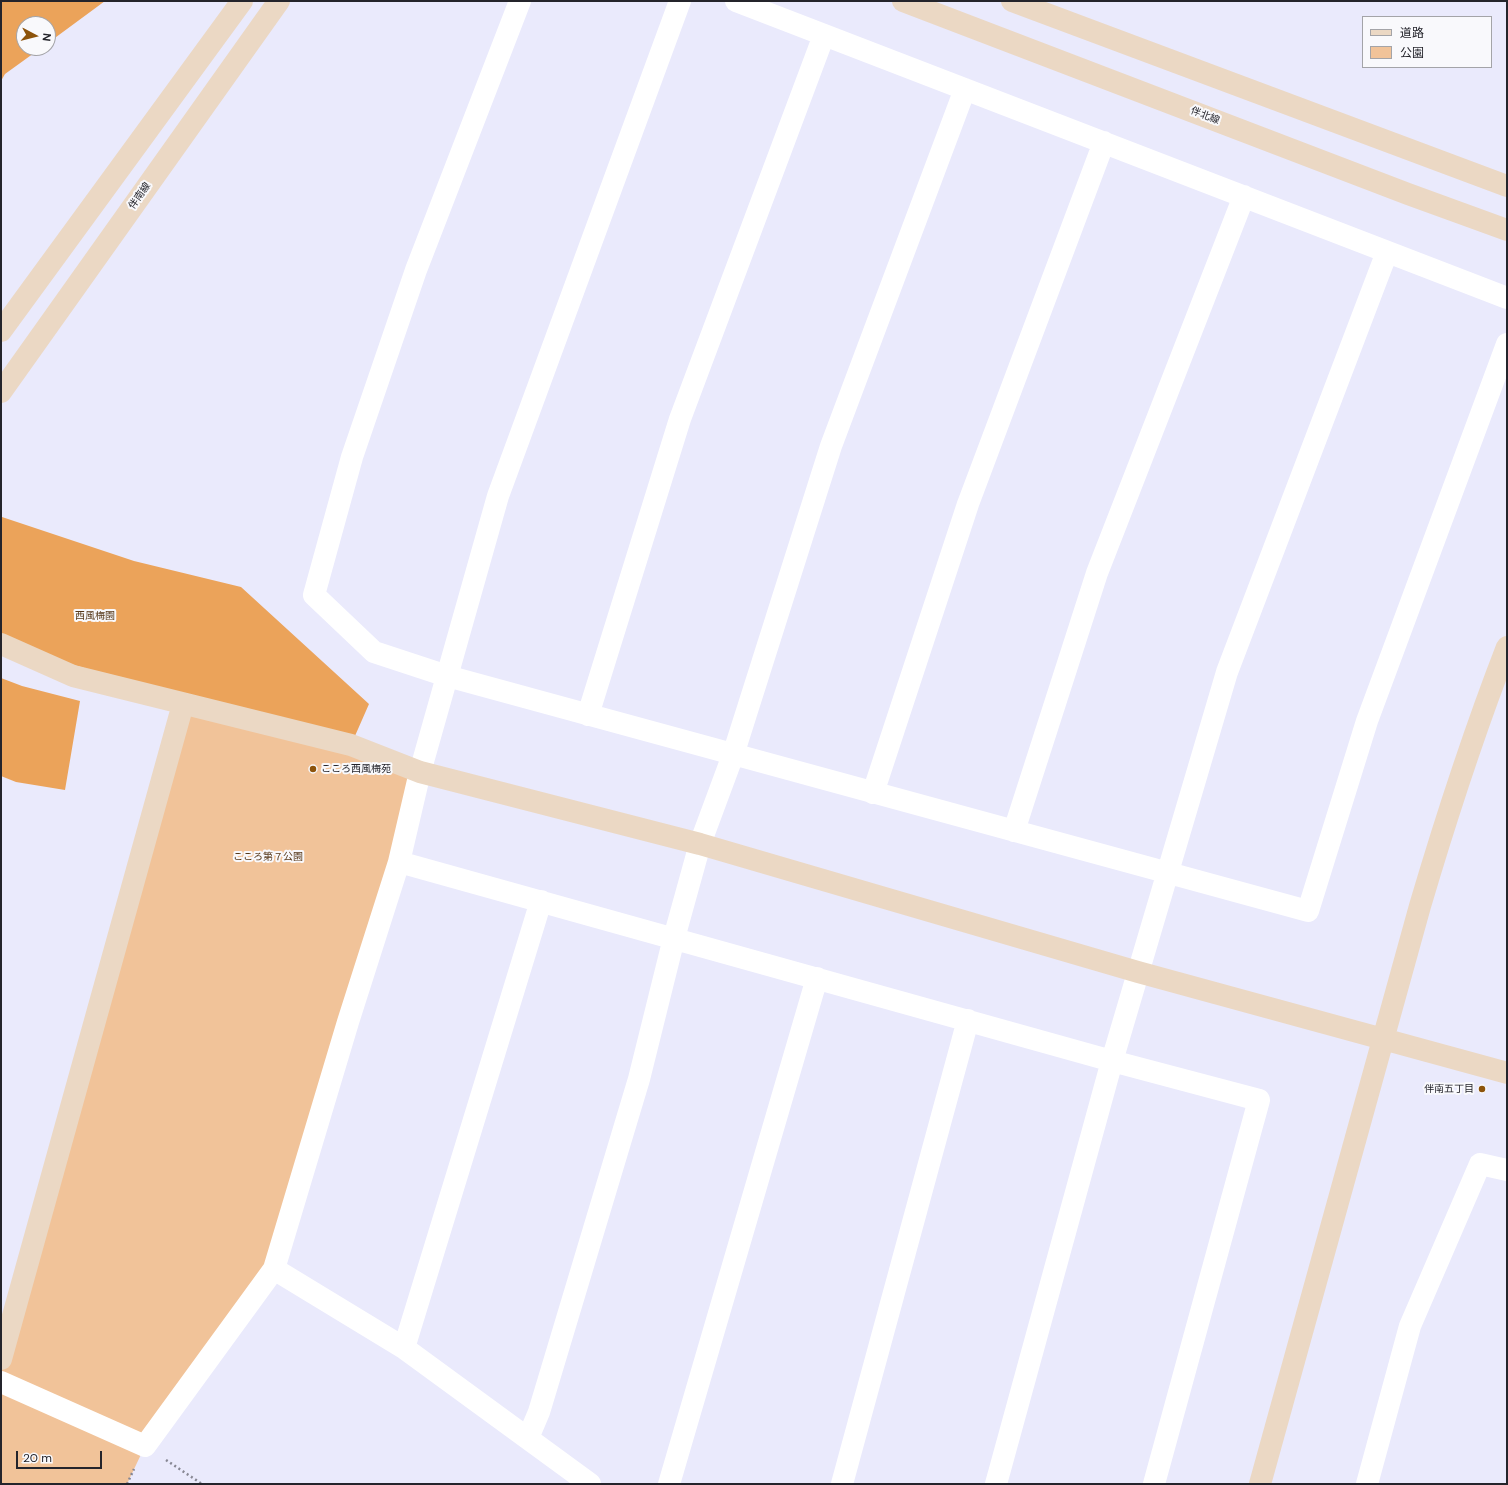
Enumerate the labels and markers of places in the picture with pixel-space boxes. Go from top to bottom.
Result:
place label: こころ西風梅苑 [321,763,391,775]
marker: こころ西風梅苑 [308,764,318,774]
place label: 伴南五丁目 [1424,1083,1474,1095]
marker: 伴南五丁目 [1477,1084,1487,1094]

